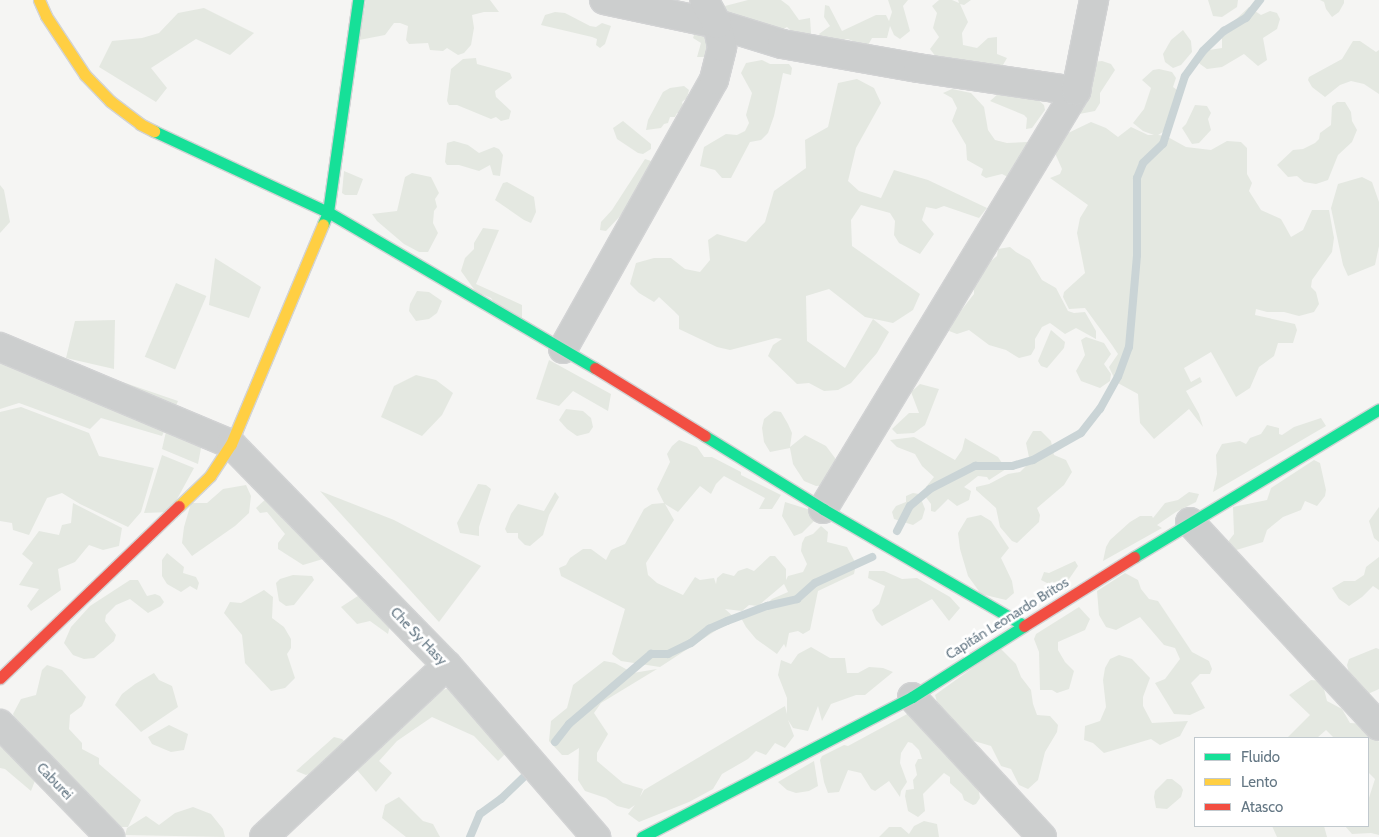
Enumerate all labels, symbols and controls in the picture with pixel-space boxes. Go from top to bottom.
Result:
street label: Capitán Leonardo Britos [943,573,1071,663]
street label: Che Sy Hasy [387,604,451,668]
legend [1194,737,1369,827]
text: Fluido [1241,748,1280,766]
street label: Caburei [33,759,77,803]
text: Lento [1241,773,1278,791]
text: Atasco [1241,798,1283,816]

